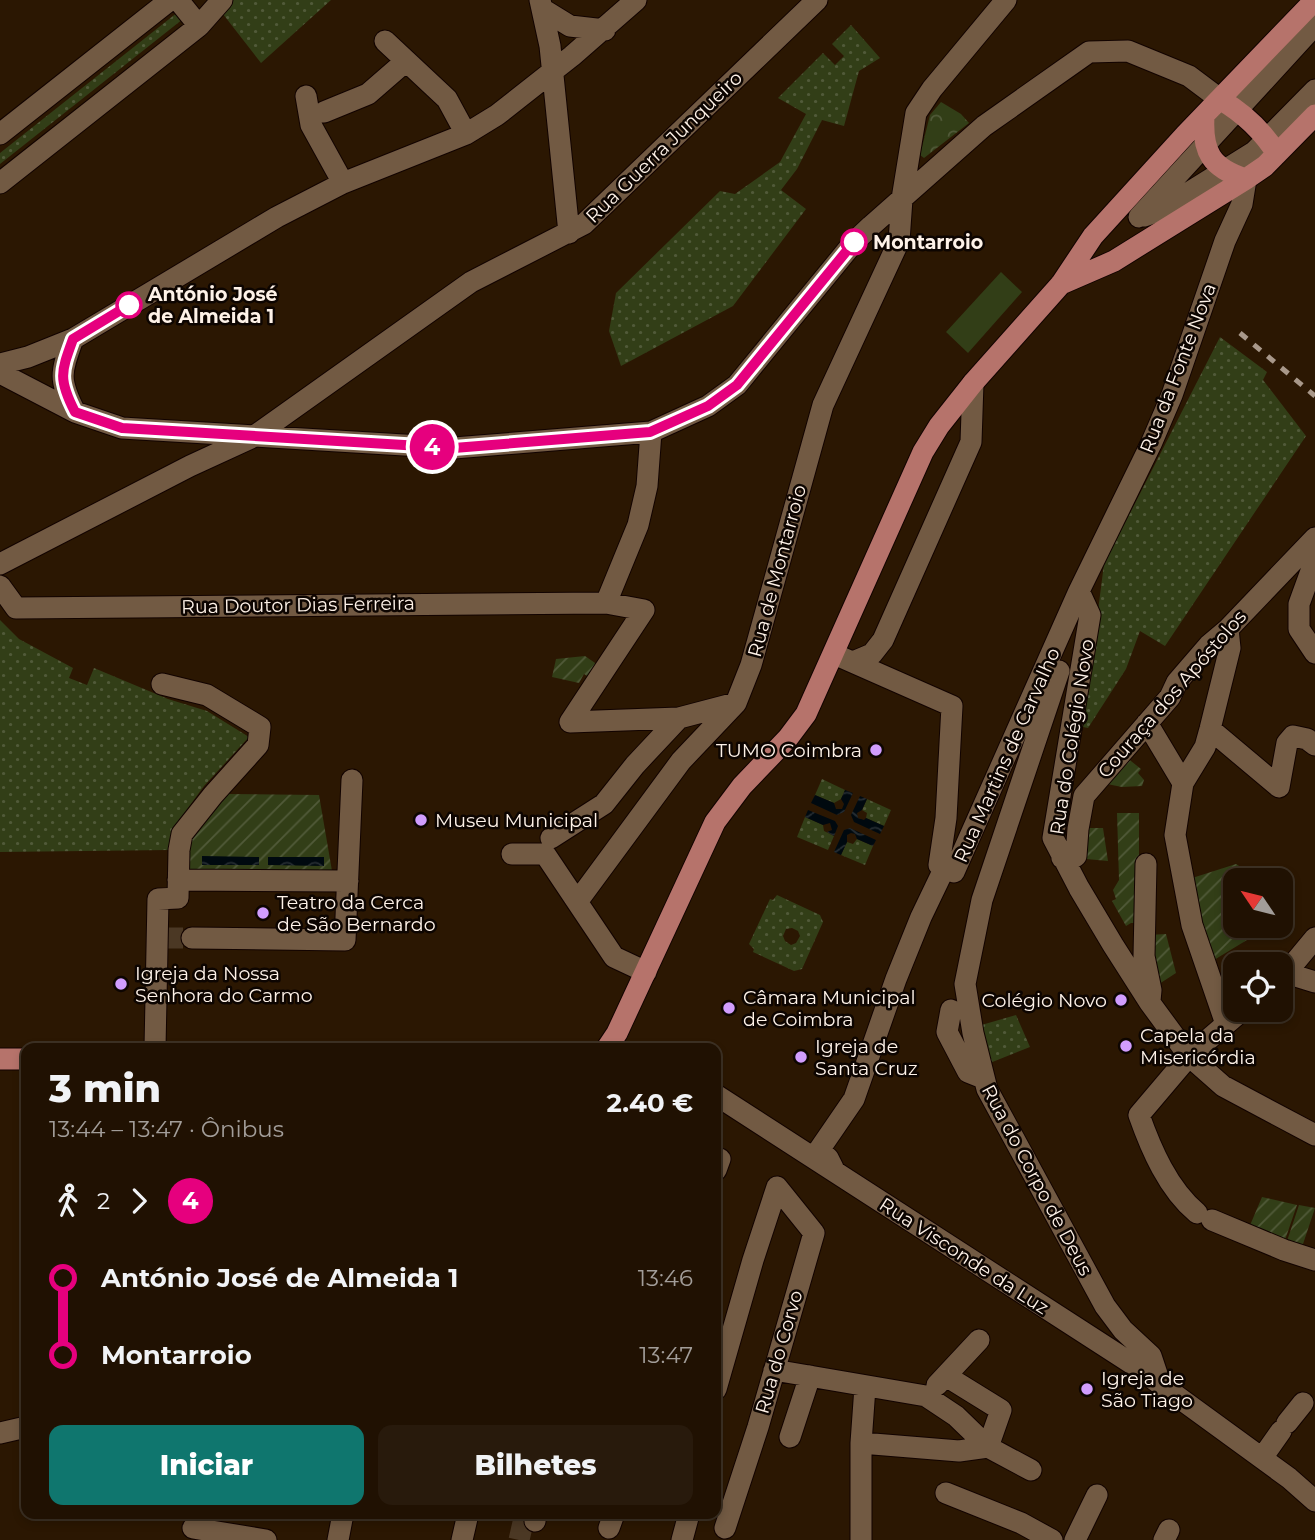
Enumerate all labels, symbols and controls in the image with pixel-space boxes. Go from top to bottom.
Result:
street label: Rua Guerra Junqueiro [581,66,747,228]
marker: Montarroio [841,229,867,255]
place label: Montarroio [873,231,983,254]
street label: Rua da Fonte Nova [1135,280,1221,456]
place label: António José de Almeida 1 [147,283,278,328]
marker: António José de Almeida 1 [116,292,142,318]
line badge: 4 [409,424,455,470]
text: 4 [424,432,440,461]
street label: Rua de Montarroio [743,482,811,660]
street label: Rua Doutor Dias Ferreira [181,591,415,619]
street label: Couraça dos Apóstolos [1093,605,1251,783]
street label: Rua do Colégio Novo [1045,637,1099,837]
street label: Rua Martins de Carvalho [949,644,1065,866]
place label: TUMO Coimbra [716,739,862,762]
marker: TUMO Coimbra [868,742,884,758]
place label: Museu Municipal [435,809,598,832]
marker: Museu Municipal [413,812,429,828]
north arrow [1223,868,1293,938]
map controls [1223,868,1293,1022]
place label: Teatro da Cerca de São Bernardo [277,891,436,936]
marker: Teatro da Cerca de São Bernardo [255,905,271,921]
button: locate [1223,952,1293,1022]
place label: Igreja da Nossa Senhora do Carmo [135,962,313,1007]
marker: Igreja da Nossa Senhora do Carmo [113,976,129,992]
place label: Câmara Municipal de Coimbra [743,986,916,1031]
place label: Colégio Novo [981,989,1107,1012]
marker: Colégio Novo [1113,992,1129,1008]
marker: Câmara Municipal de Coimbra [721,1000,737,1016]
place label: Capela da Misericórdia [1140,1024,1256,1069]
place label: Igreja de Santa Cruz [815,1035,918,1080]
marker: Capela da Misericórdia [1118,1038,1134,1054]
marker: Igreja de Santa Cruz [793,1049,809,1065]
text: 3 min [49,1065,161,1112]
street label: Rua do Corpo de Deus [977,1080,1097,1280]
text: 2.40 € [607,1087,693,1119]
text: 13:44 – 13:47 · Ônibus [49,1115,284,1143]
icon: walk [49,1182,87,1220]
icon: forward [120,1182,158,1220]
text: 4 [182,1186,199,1215]
text: 2 [97,1187,110,1215]
street label: Rua Visconde da Luz [875,1193,1053,1319]
text: António José de Almeida 1 [101,1262,458,1294]
text: 13:46 [638,1264,693,1292]
street label: Rua do Corvo [750,1288,808,1416]
text: Montarroio [101,1339,252,1371]
text: 13:47 [639,1341,693,1369]
place label: Igreja de São Tiago [1101,1367,1193,1412]
marker: Igreja de São Tiago [1079,1381,1095,1397]
button: Iniciar [49,1425,364,1505]
button: Bilhetes [378,1425,693,1505]

